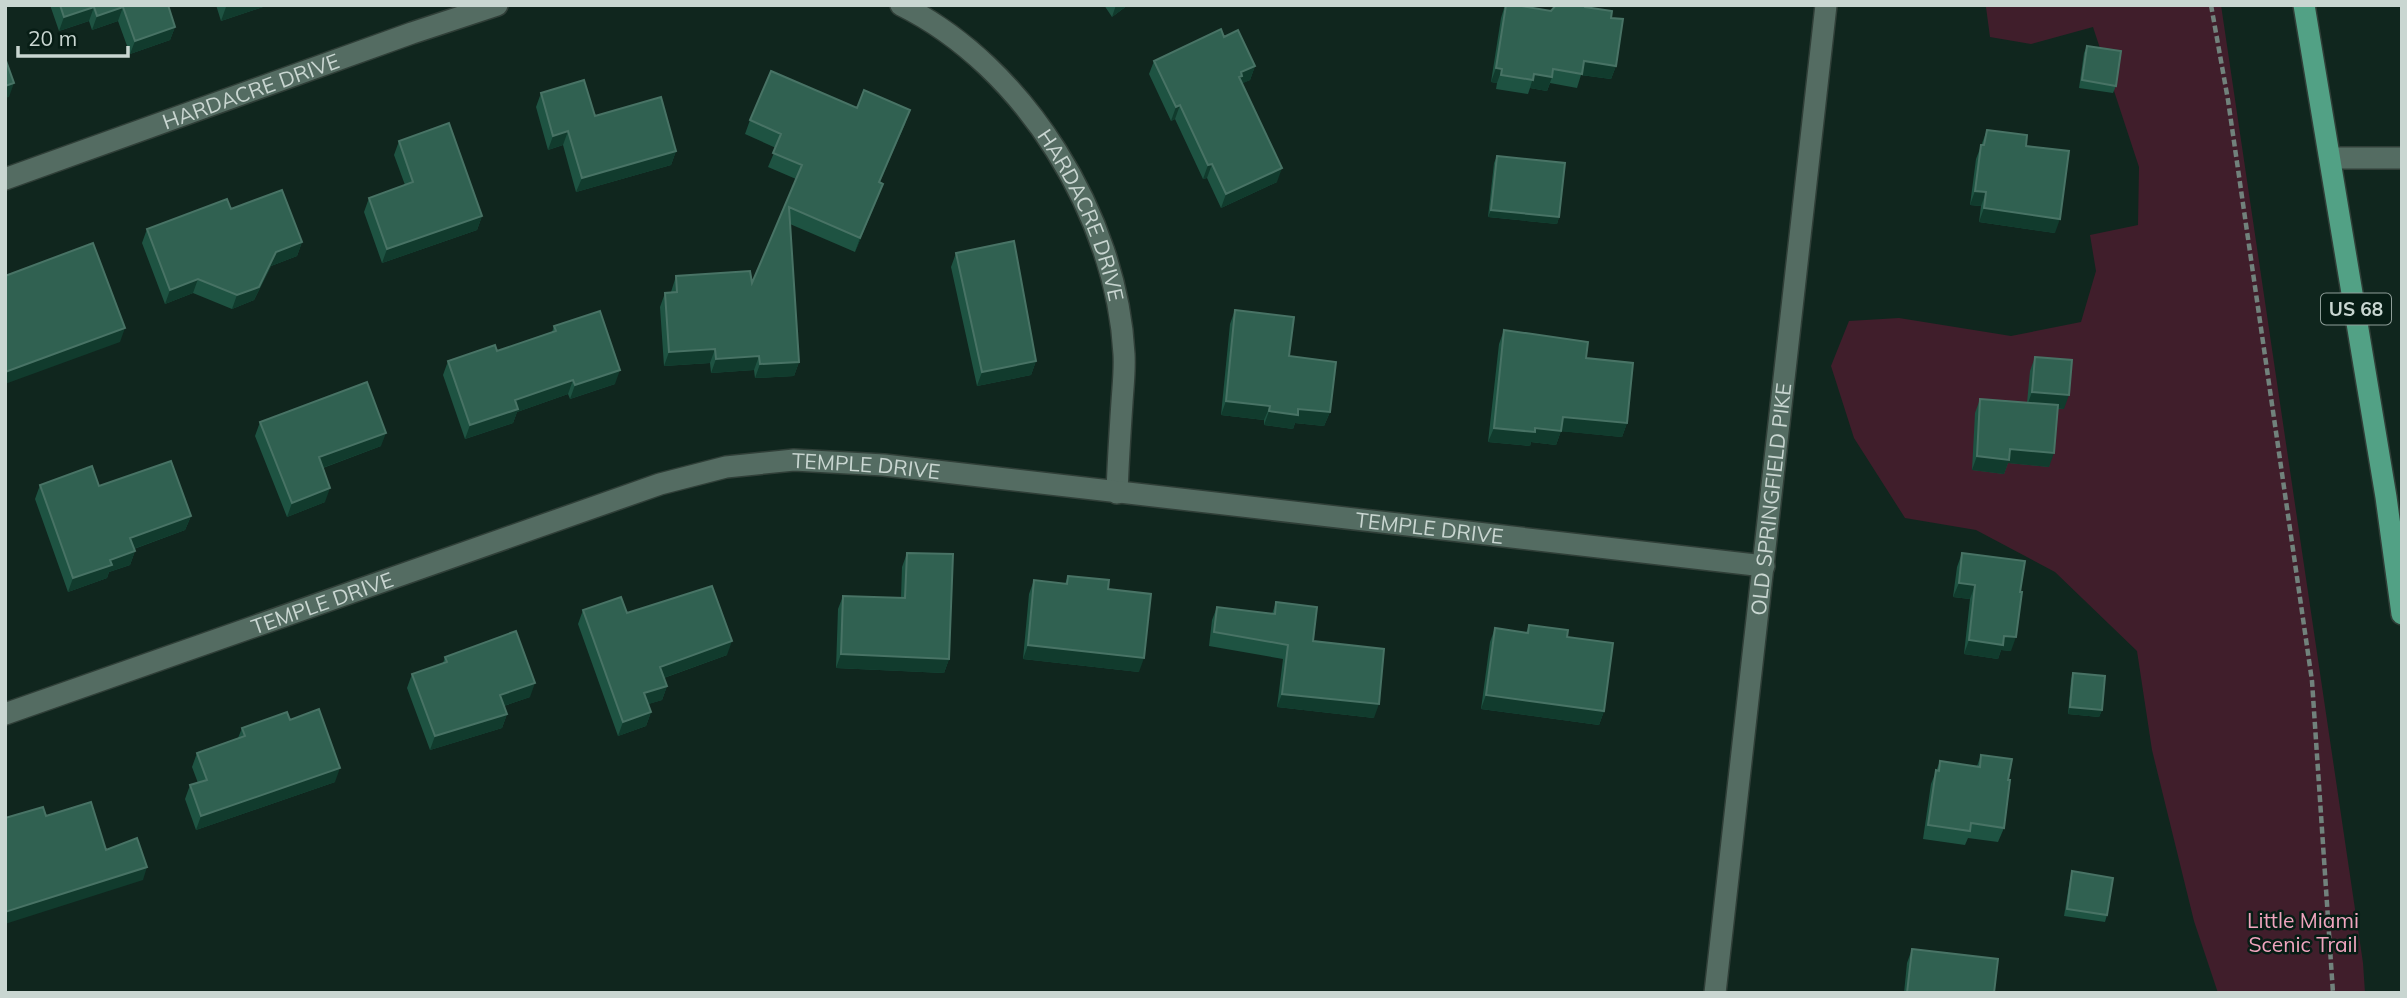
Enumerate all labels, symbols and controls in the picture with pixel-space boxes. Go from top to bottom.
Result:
scale bar [18,14,128,58]
text: 20 m [28,25,77,51]
street label: HARDACRE DRIVE [159,47,343,135]
street label: HARDACRE DRIVE [1032,124,1130,303]
road number: US 68 [2321,294,2391,324]
street label: OLD SPRINGFIELD PIKE [1745,382,1796,617]
street label: TEMPLE DRIVE [791,447,942,484]
street label: TEMPLE DRIVE [1354,506,1505,549]
street label: TEMPLE DRIVE [248,566,397,640]
park label: Little Miami Scenic Trail [2247,907,2359,957]

